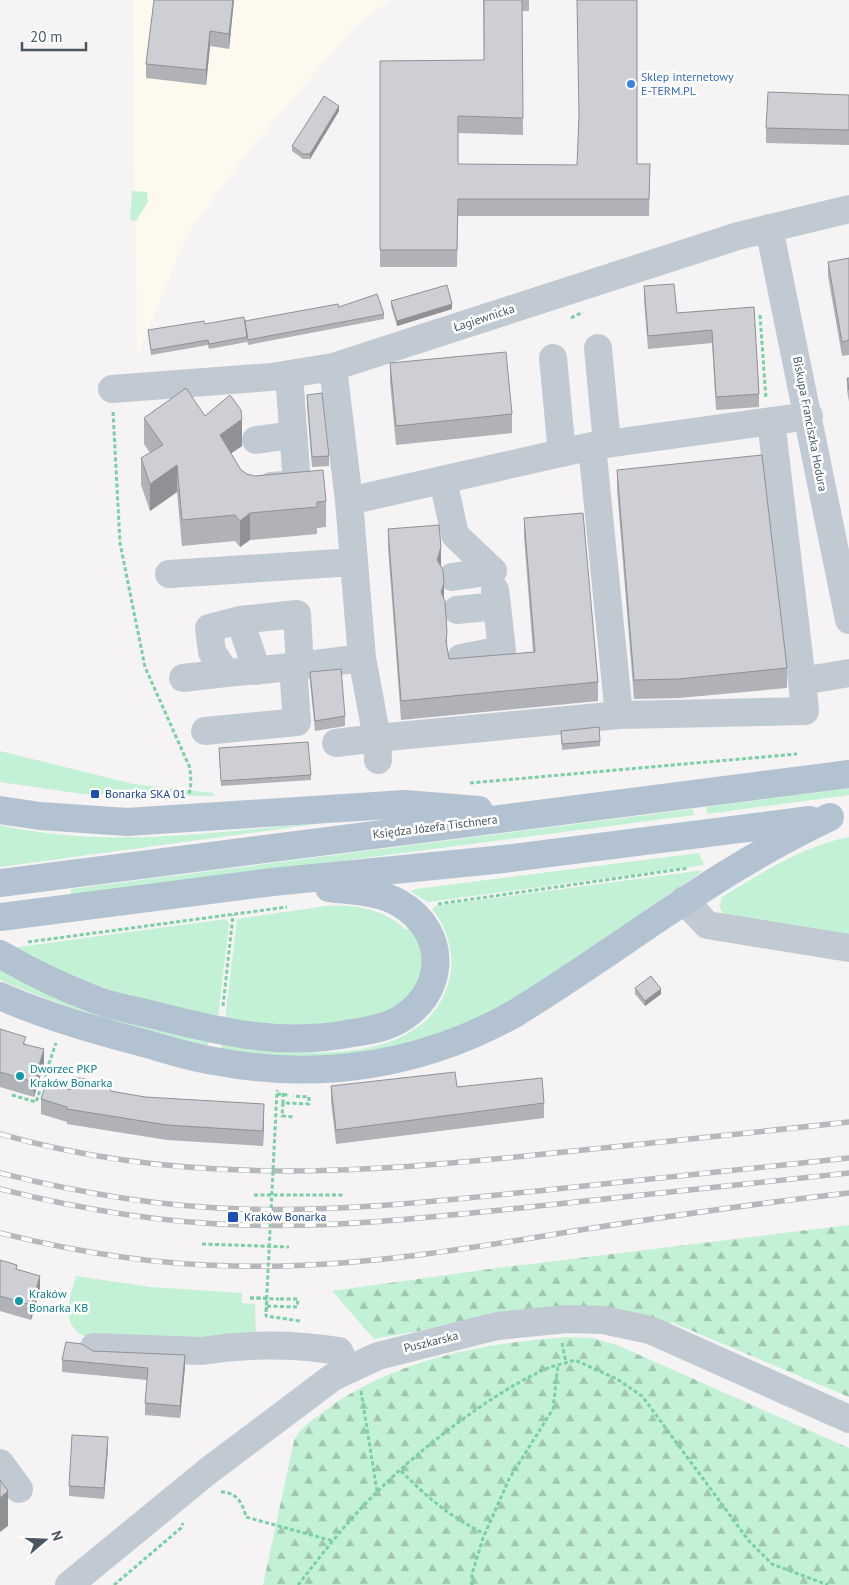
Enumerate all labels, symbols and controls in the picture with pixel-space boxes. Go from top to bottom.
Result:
scale bar [22,20,86,52]
text: 20 m [30,27,63,46]
place label: Sklep internetowy E-TERM.PL [641,69,734,98]
marker: Sklep internetowy E-TERM.PL [625,78,637,90]
street label: Łagiewnicka [451,301,516,334]
street label: Biskupa Franciszka Hodura [790,355,831,493]
place label: Bonarka SKA 01 [105,786,186,801]
marker: Bonarka SKA 01 [89,788,101,800]
street label: Księdza Józefa Tischnera [372,811,498,842]
place label: Dworzec PKP Kraków Bonarka [30,1061,112,1090]
marker: Dworzec PKP Kraków Bonarka [14,1070,26,1082]
place label: Kraków Bonarka [244,1209,326,1224]
marker: Kraków Bonarka [226,1210,240,1224]
place label: Kraków Bonarka KB [29,1286,88,1315]
marker: Kraków Bonarka KB [13,1295,25,1307]
street label: Puszkarska [402,1327,460,1356]
north arrow [20,1515,70,1565]
text: N [47,1528,67,1543]

